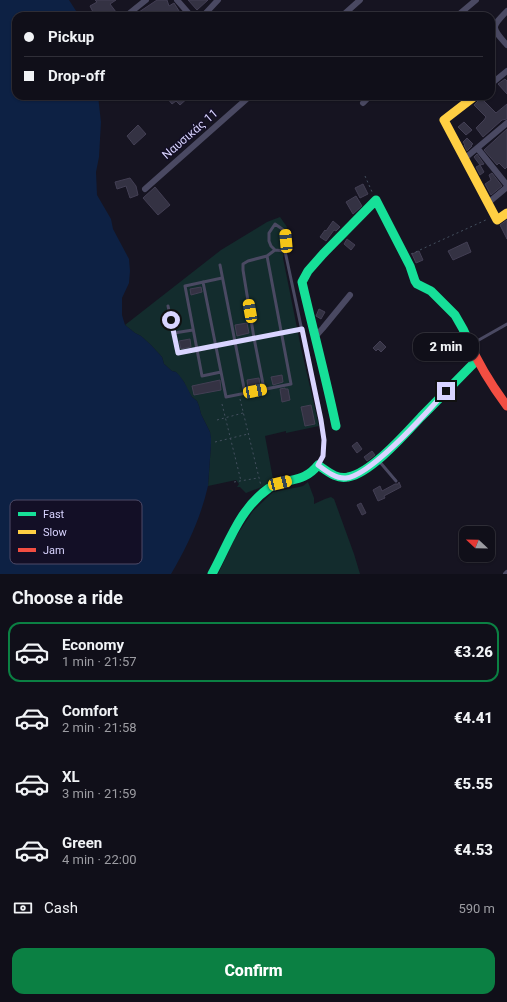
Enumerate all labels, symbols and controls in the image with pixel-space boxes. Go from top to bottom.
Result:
text: Pickup [48,28,94,46]
text: Drop-off [48,67,105,85]
street label: Ναυσικάς 11 [159,106,221,162]
car [279,229,293,253]
car [242,298,258,324]
route start [162,311,180,329]
callout: 2 min [413,333,479,361]
text: 2 min [430,339,462,354]
route end [437,382,455,400]
car [242,383,268,399]
car [267,474,293,492]
legend [10,500,142,564]
text: Fast [43,508,65,521]
text: Slow [43,526,67,539]
north arrow [459,526,495,562]
map controls [459,526,495,562]
text: Jam [43,544,65,557]
text: Choose a ride [12,587,123,608]
icon: car [14,634,50,670]
text: Economy [62,636,124,654]
text: €3.26 [454,643,493,661]
text: 1 min · 21:57 [62,654,137,669]
icon: car [14,700,50,736]
text: Comfort [62,702,118,720]
text: €4.41 [454,709,493,727]
text: 2 min · 21:58 [62,720,137,735]
icon: car [14,766,50,802]
text: XL [62,768,80,786]
text: €5.55 [454,775,493,793]
text: 3 min · 21:59 [62,786,137,801]
icon: car [14,832,50,868]
text: Green [62,834,102,852]
text: €4.53 [454,841,493,859]
text: 4 min · 22:00 [62,852,137,867]
icon: cash [12,897,34,919]
text: Cash [44,899,78,917]
text: 590 m [458,901,495,916]
button: Confirm [12,948,495,994]

